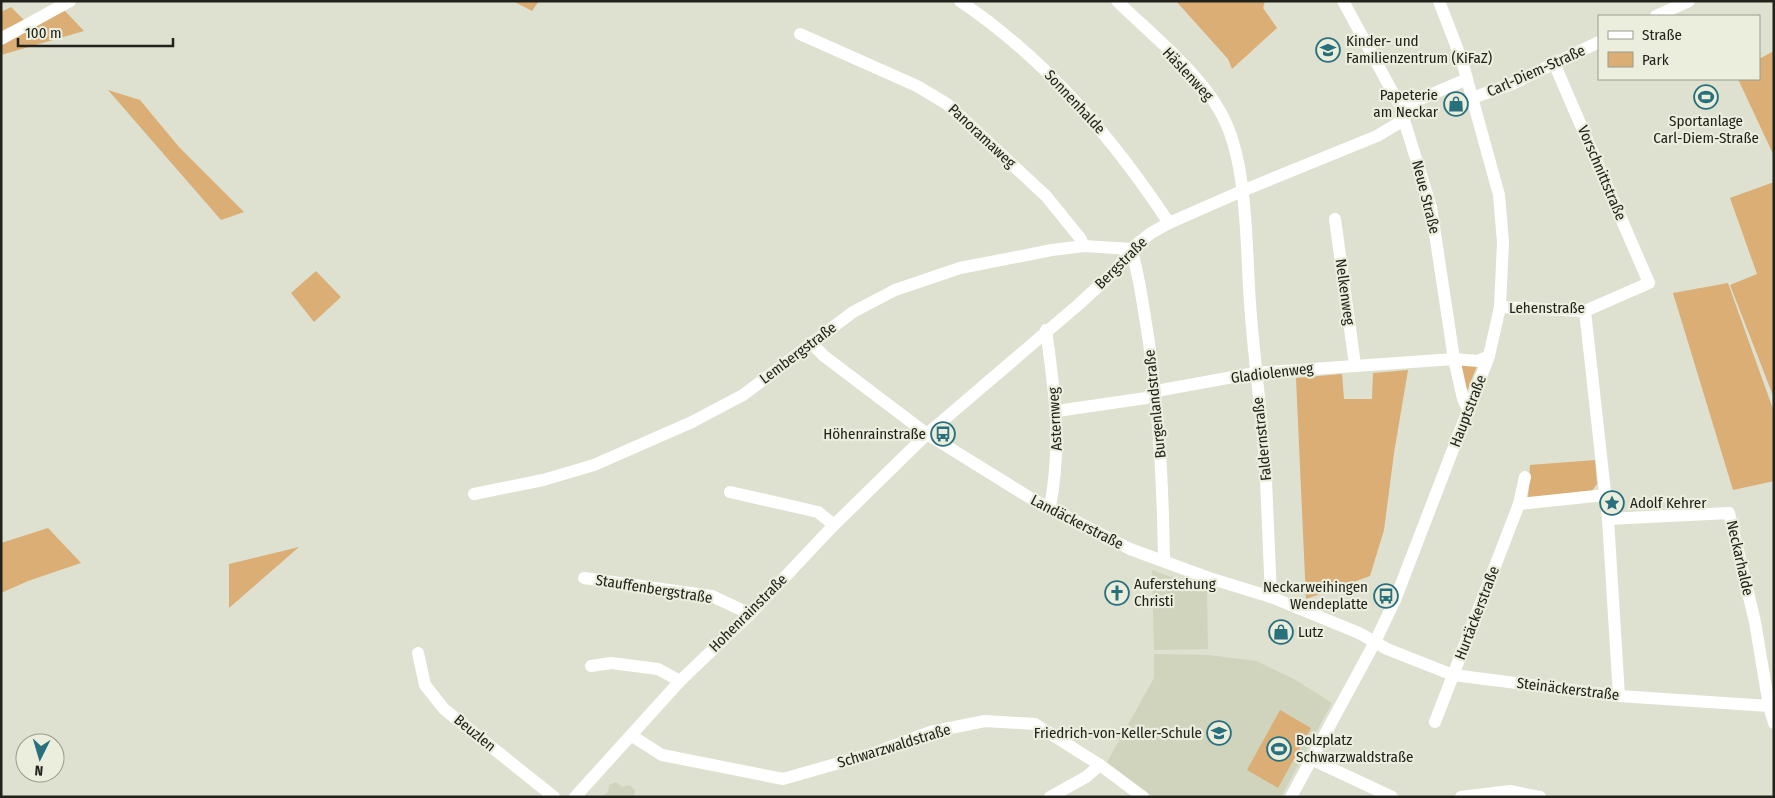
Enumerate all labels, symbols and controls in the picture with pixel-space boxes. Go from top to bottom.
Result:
scale bar [18,15,172,47]
legend [1598,15,1760,80]
text: 100 m [25,24,62,42]
text: Straße [1642,26,1682,44]
place label: Kinder- und Familienzentrum (KiFaZ) [1346,32,1492,67]
school or university icon: Kinder- und Familienzentrum (KiFaZ) [1315,37,1341,63]
street label: Carl-Diem-Straße [1484,41,1588,101]
street label: Häslenweg [1159,44,1217,104]
text: Park [1642,51,1669,69]
street label: Sonnenhalde [1041,66,1109,138]
sports icon: Sportanlage Carl-Diem-Straße [1693,84,1719,110]
place label: Papeterie am Neckar [1373,86,1439,121]
shop icon: Papeterie am Neckar [1443,91,1469,117]
street label: Panoramaweg [945,100,1019,172]
place label: Sportanlage Carl-Diem-Straße [1653,112,1759,147]
street label: Vorschnittstraße [1574,123,1630,223]
street label: Neue Straße [1408,158,1444,236]
street label: Bergstraße [1091,233,1151,293]
street label: Nelkenweg [1331,258,1359,326]
street label: Lehenstraße [1509,299,1585,317]
street label: Lembergstraße [756,318,840,388]
street label: Burgenlandstraße [1140,349,1170,459]
street label: Gladiolenweg [1230,359,1314,387]
street label: Hauptstraße [1446,372,1490,450]
street label: Asternweg [1044,387,1066,451]
street label: Faldernstraße [1249,396,1275,482]
bus stop icon: Höhenrainstraße [930,421,956,447]
place label: Höhenrainstraße [823,425,926,443]
place icon: Adolf Kehrer [1599,490,1625,516]
street label: Landäckerstraße [1028,491,1126,553]
place label: Adolf Kehrer [1630,494,1707,512]
street label: Neckarhalde [1723,519,1757,597]
street label: Hurtäckerstraße [1451,564,1503,662]
street label: Hohenrainstraße [705,570,791,656]
street label: Stauffenbergstraße [594,571,714,607]
place label: Auferstehung Christi [1134,575,1216,610]
place label: Neckarweihingen Wendeplatte [1263,578,1368,613]
church icon: Auferstehung Christi [1104,580,1130,606]
bus stop icon: Neckarweihingen Wendeplatte [1373,583,1399,609]
shop icon: Lutz [1268,619,1294,645]
place label: Lutz [1298,623,1323,641]
street label: Steinäckerstraße [1516,674,1620,704]
street label: Beuzlen [450,711,500,755]
street label: Schwarzwaldstraße [835,720,953,772]
school or university icon: Friedrich-von-Keller-Schule [1206,720,1232,746]
place label: Friedrich-von-Keller-Schule [1034,724,1202,742]
place label: Bolzplatz Schwarzwaldstraße [1296,731,1413,766]
north arrow [15,733,65,783]
sports icon: Bolzplatz Schwarzwaldstraße [1266,736,1292,762]
text: N [34,762,44,779]

